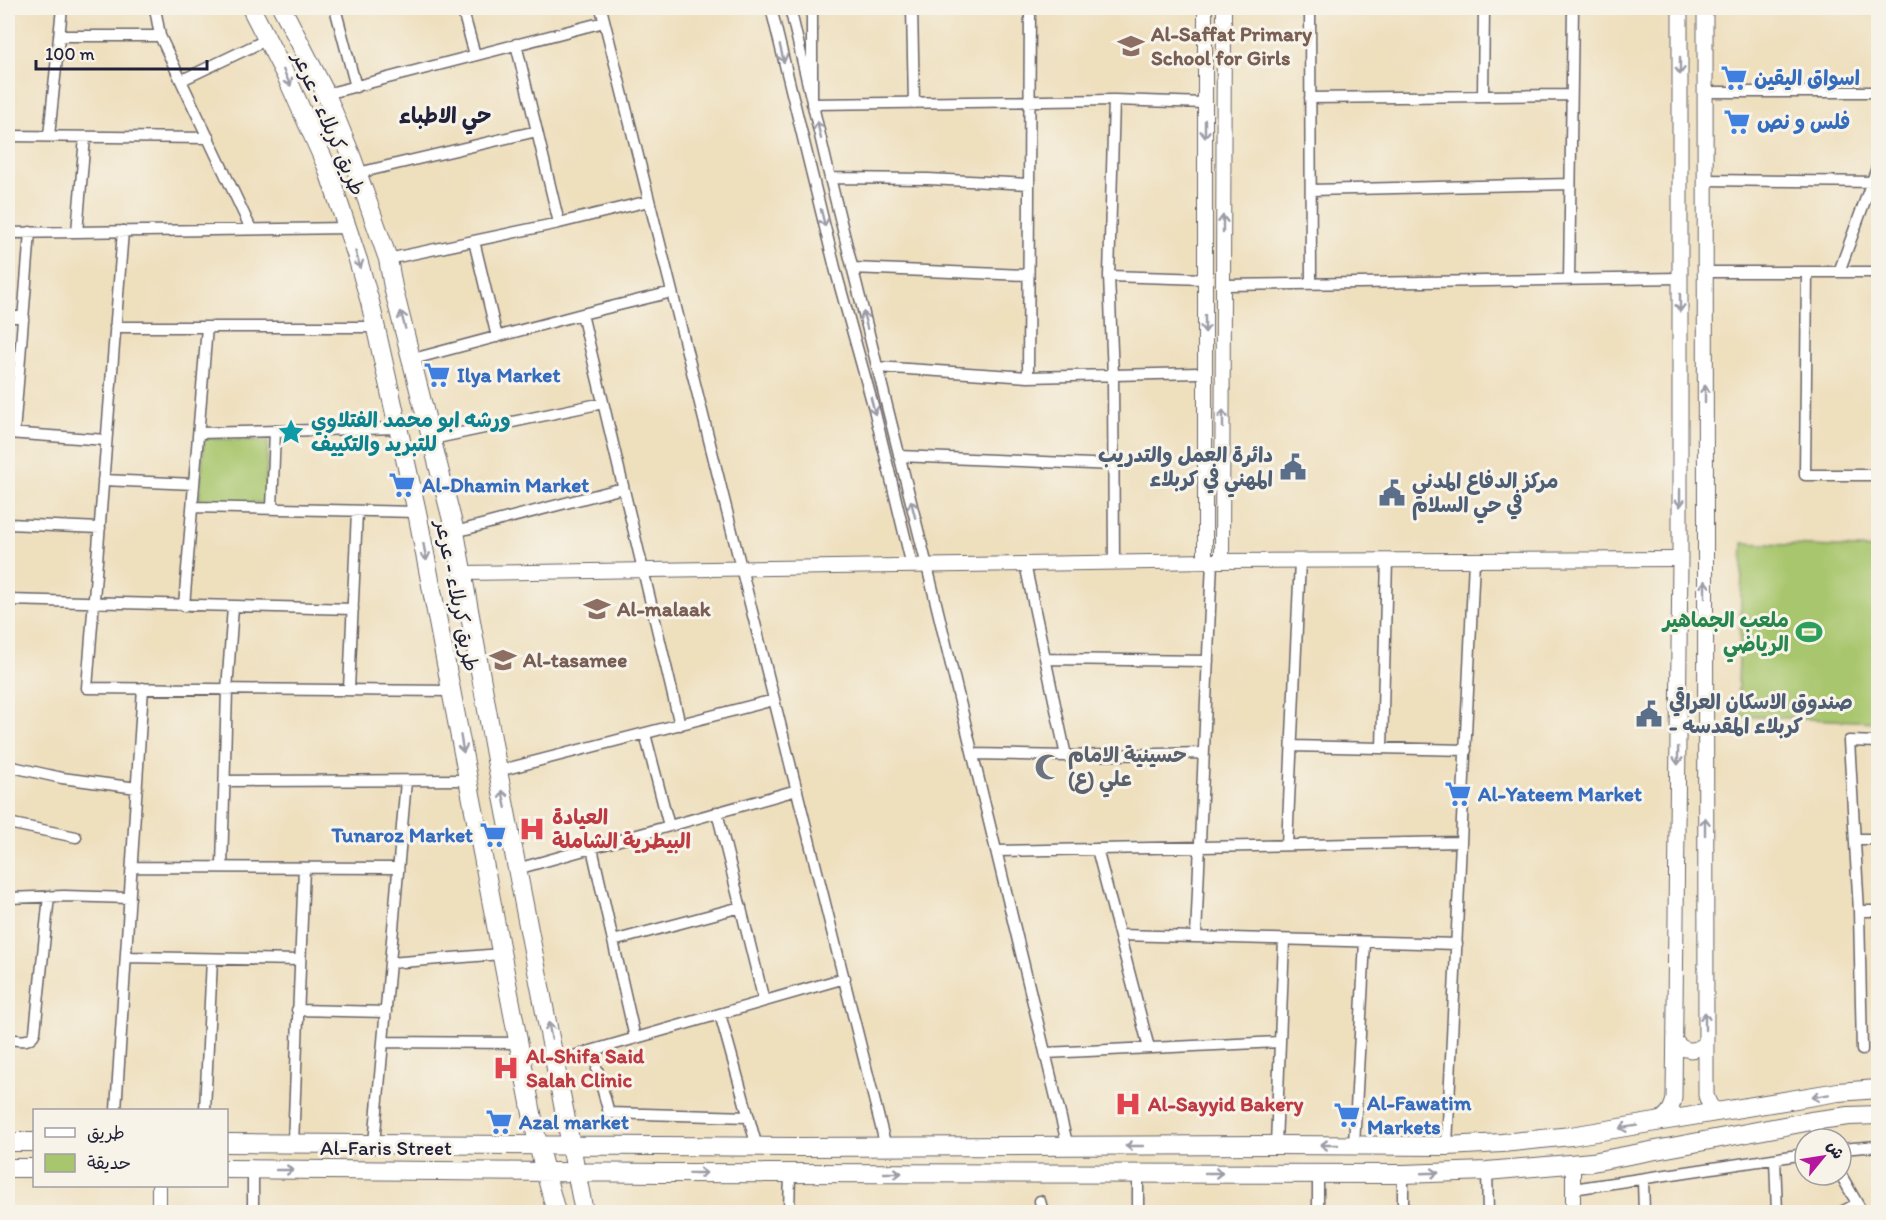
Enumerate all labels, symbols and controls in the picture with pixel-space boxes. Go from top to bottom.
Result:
place label: Al-Saffat Primary School for Girls [1150,21,1313,70]
school or university icon: Al-Saffat Primary School for Girls [1116,31,1146,61]
scale bar [36,33,207,71]
text: 100 m [45,43,95,65]
one-way arrow [776,44,788,63]
street label: طريق كربلاء - عرعر [286,46,371,200]
one-way arrow [1674,55,1686,75]
supermarket icon: اسواق اليقين [1719,63,1749,93]
place label: اسواق اليقين [1754,65,1860,91]
one-way arrow [282,69,294,87]
district label: حي الاطباء [399,102,491,135]
supermarket icon: فلس و نص [1722,107,1752,137]
place label: فلس و نص [1757,109,1850,134]
one-way arrow [1200,118,1211,138]
one-way arrow [812,121,824,140]
one-way arrow [817,208,829,227]
one-way arrow [1217,214,1229,234]
one-way arrow [353,250,364,269]
one-way arrow [1674,292,1686,312]
one-way arrow [397,311,408,330]
one-way arrow [859,311,871,330]
one-way arrow [1199,313,1211,333]
supermarket icon: Ilya Market [422,360,452,390]
place label: Ilya Market [457,362,560,388]
one-way arrow [1699,384,1711,404]
one-way arrow [867,396,879,415]
place label: ورشه ابو محمد الفتلاوي للتبريد والتكييف [311,407,511,457]
one-way arrow [1217,409,1229,429]
place icon: ورشه ابو محمد الفتلاوي للتبريد والتكييف [276,417,306,447]
place label: دائرة العمل والتدريب المهني في كربلاء [1098,442,1273,498]
public building icon: دائرة العمل والتدريب المهني في كربلاء [1278,452,1308,482]
place label: مركز الدفاع المدني في حي السلام [1412,468,1558,524]
supermarket icon: Al-Dhamin Market [387,470,417,500]
place label: Al-Dhamin Market [421,472,589,497]
public building icon: مركز الدفاع المدني في حي السلام [1377,478,1407,508]
one-way arrow [1674,487,1686,507]
one-way arrow [907,500,918,519]
street label: طريق كربلاء - عرعر [429,516,484,674]
one-way arrow [420,542,431,561]
one-way arrow [1699,579,1711,599]
school or university icon: Al-malaak [582,594,612,624]
place label: Al-malaak [616,596,712,621]
place label: ملعب الجماهير الرياضي [1661,607,1789,663]
sports icon: ملعب الجماهير الرياضي [1794,617,1824,647]
school or university icon: Al-tasamee [488,645,518,675]
place label: Al-tasamee [522,647,627,672]
place label: صندوق الاسكان العراقي - كربلاء المقدسه [1669,687,1853,739]
public building icon: صندوق الاسكان العراقي - كربلاء المقدسه [1634,699,1664,729]
one-way arrow [456,733,467,753]
place label: حسينية الامام علي (ع) [1068,742,1187,798]
one-way arrow [1672,745,1683,765]
mosque icon: حسينية الامام علي (ع) [1033,752,1063,782]
supermarket icon: Al-Yateem Market [1443,779,1473,809]
place label: Al-Yateem Market [1477,781,1642,806]
one-way arrow [498,789,509,809]
place label: العيادة البيطرية الشاملة [552,804,691,854]
hospital icon: العيادة البيطرية الشاملة [517,814,547,844]
one-way arrow [1699,816,1711,836]
supermarket icon: Tunaroz Market [478,820,508,850]
place label: Tunaroz Market [331,822,473,847]
one-way arrow [1699,1011,1711,1031]
one-way arrow [543,1022,555,1041]
place label: Al-Shifa Said Salah Clinic [525,1043,645,1092]
hospital icon: Al-Shifa Said Salah Clinic [491,1053,521,1083]
hospital icon: Al-Sayyid Bakery [1113,1089,1143,1119]
place label: Al-Fawatim Markets [1366,1090,1472,1139]
one-way arrow [1811,1090,1831,1101]
place label: Al-Sayyid Bakery [1147,1091,1304,1117]
supermarket icon: Al-Fawatim Markets [1332,1100,1362,1130]
supermarket icon: Azal market [484,1107,514,1137]
legend [33,1109,228,1187]
place label: Azal market [518,1109,629,1134]
text: طريق [87,1122,125,1144]
one-way arrow [1619,1122,1638,1133]
north arrow [1793,1127,1853,1187]
street label: Al-Faris Street [320,1135,452,1160]
text: ش [1823,1137,1848,1162]
one-way arrow [1320,1139,1340,1151]
one-way arrow [1125,1140,1145,1152]
text: حديقة [87,1152,131,1174]
one-way arrow [274,1164,294,1176]
one-way arrow [687,1167,707,1179]
one-way arrow [882,1167,902,1179]
one-way arrow [1203,1167,1223,1179]
one-way arrow [1419,1167,1439,1179]

